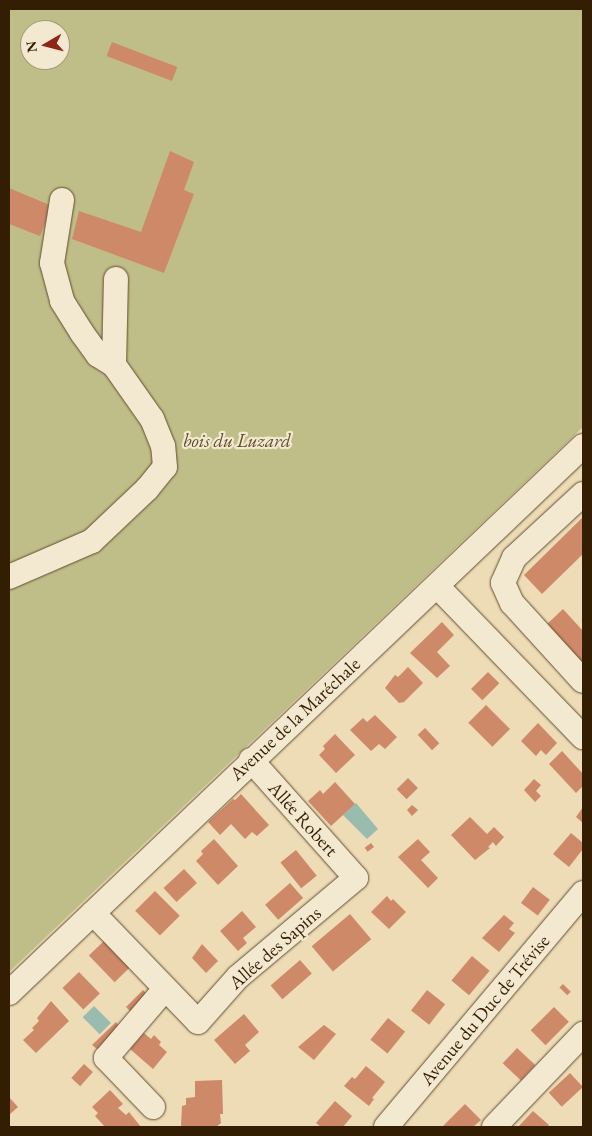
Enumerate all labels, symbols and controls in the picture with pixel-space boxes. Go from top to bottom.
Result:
north arrow [20,20,70,70]
text: N [21,40,41,54]
park label: bois du Luzard [183,430,291,452]
street label: Avenue de la Maréchale [225,653,365,785]
street label: Allée Robert [263,777,343,861]
street label: Allée des Sapins [224,902,326,994]
street label: Avenue du Duc de Trévise [415,930,555,1090]

